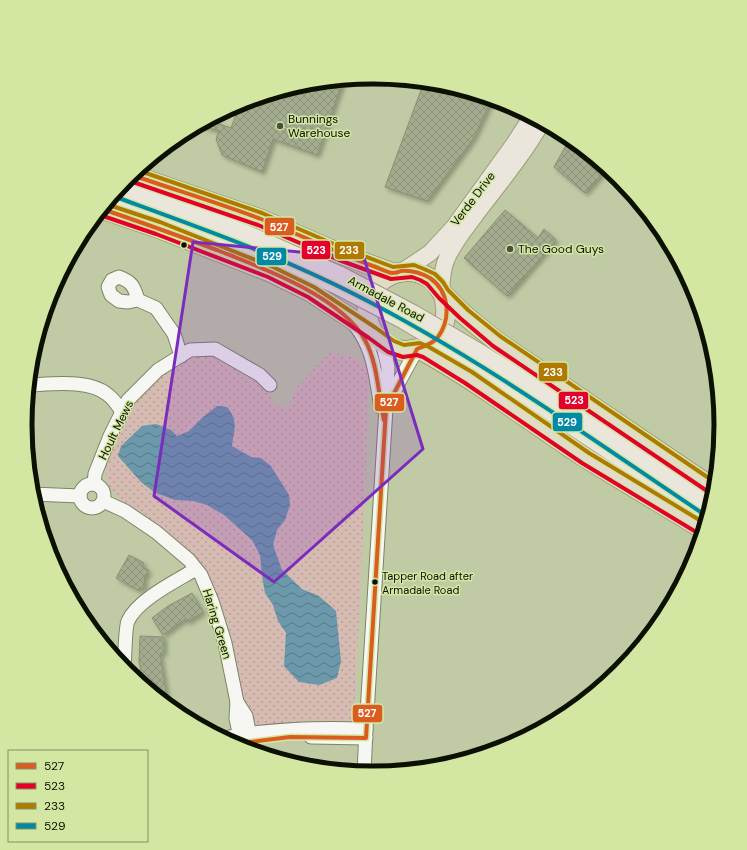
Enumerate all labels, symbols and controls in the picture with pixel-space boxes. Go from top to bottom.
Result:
place label: Bunnings Warehouse [288,111,351,141]
marker: Bunnings Warehouse [275,121,285,131]
street label: Verde Drive [447,168,499,229]
line badge: 527 [264,217,295,236]
text: 527 [270,220,289,234]
unlabelled marker [179,240,189,250]
line badge: 523 [301,240,331,260]
line badge: 233 [334,241,365,260]
place label: The Good Guys [518,241,604,257]
text: 523 [306,243,326,257]
text: 233 [339,243,359,257]
marker: The Good Guys [505,244,515,254]
line badge: 529 [256,247,287,266]
text: 529 [262,249,282,263]
street label: Armadale Road [345,272,427,326]
line badge: 233 [538,362,568,382]
text: 233 [543,365,563,379]
line badge: 523 [558,391,589,410]
line badge: 527 [374,393,405,412]
text: 523 [564,393,584,407]
text: 527 [380,395,399,409]
street label: Hoult Mews [95,397,137,463]
line badge: 529 [552,412,583,432]
text: 529 [557,415,577,429]
place label: Tapper Road after Armadale Road [382,569,473,597]
marker: Tapper Road after Armadale Road [370,577,380,587]
street label: Haring Green [199,587,235,661]
line badge: 527 [352,704,383,723]
text: 527 [358,706,377,720]
legend [8,750,148,842]
text: 527 [44,758,64,774]
text: 523 [44,778,65,794]
text: 233 [44,798,65,814]
text: 529 [44,818,65,834]

